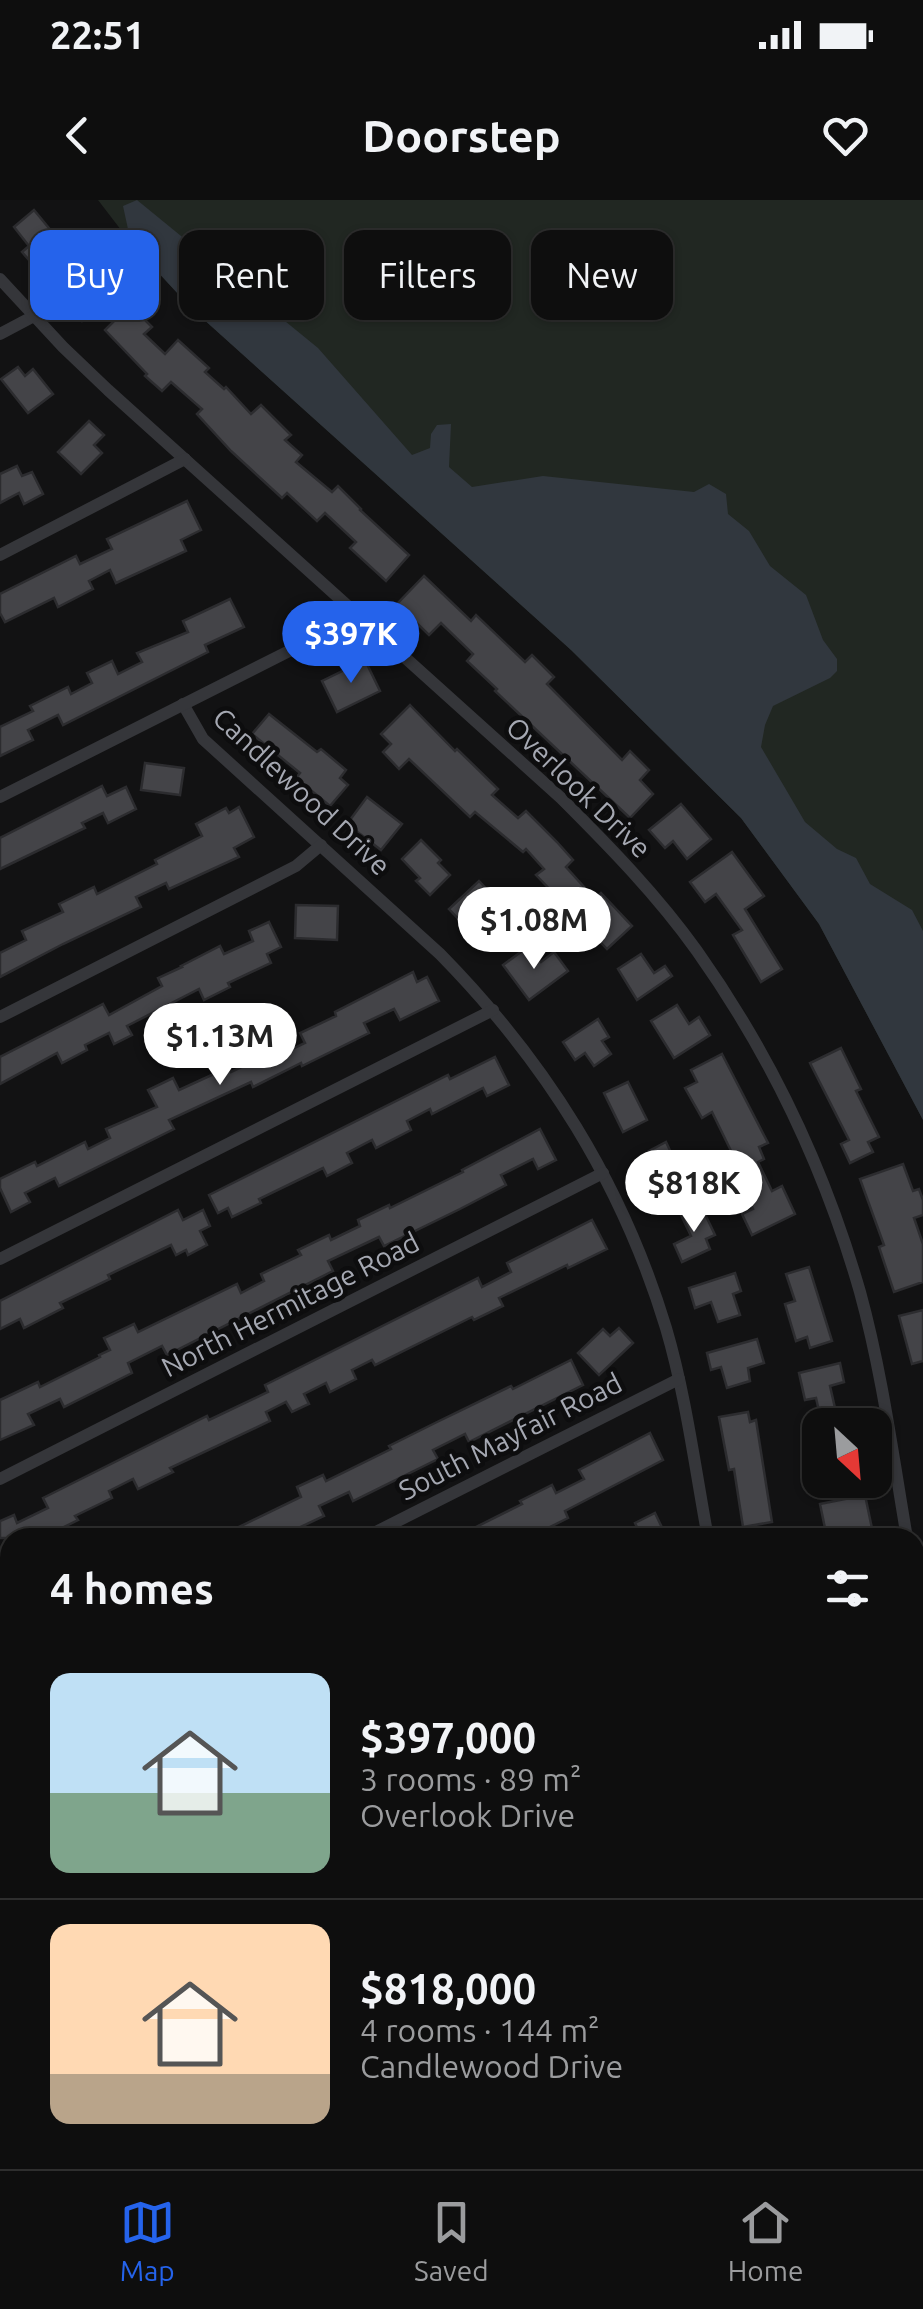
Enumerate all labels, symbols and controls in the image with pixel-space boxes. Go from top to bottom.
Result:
text: 22:51 [50,14,145,56]
icon: back [50,108,105,163]
icon: heart [818,108,873,163]
text: Doorstep [362,110,561,161]
chip: Buy [30,230,159,320]
chip: Rent [179,230,324,320]
chip: Filters [344,230,511,320]
chip: New [531,230,673,320]
pin: $397K [281,601,421,686]
text: $397K [304,615,398,651]
street label: Candlewood Drive [207,701,397,881]
street label: Overlook Drive [501,710,657,864]
pin: $1.08M [453,887,615,972]
text: $1.08M [480,901,588,937]
pin: $1.13M [139,1003,301,1088]
text: $1.13M [166,1017,274,1053]
pin: $818K [624,1150,764,1235]
text: $818K [647,1164,741,1200]
street label: North Hermitage Road [156,1226,424,1382]
street label: South Mayfair Road [393,1366,627,1506]
north arrow [802,1408,892,1498]
map controls [802,1408,892,1498]
icon: filters [820,1561,875,1616]
text: 4 homes [50,1565,214,1612]
icon: home [130,1713,250,1833]
text: $397,000 [360,1714,536,1761]
text: 3 rooms · 89 m² [360,1761,581,1797]
text: Overlook Drive [360,1797,575,1833]
icon: home [130,1964,250,2084]
text: $818,000 [360,1965,536,2012]
text: 4 rooms · 144 m² [360,2012,600,2048]
text: Candlewood Drive [360,2048,623,2084]
tab: Map [120,2195,175,2286]
tab: Saved [414,2195,489,2286]
tab: Home [728,2195,803,2286]

